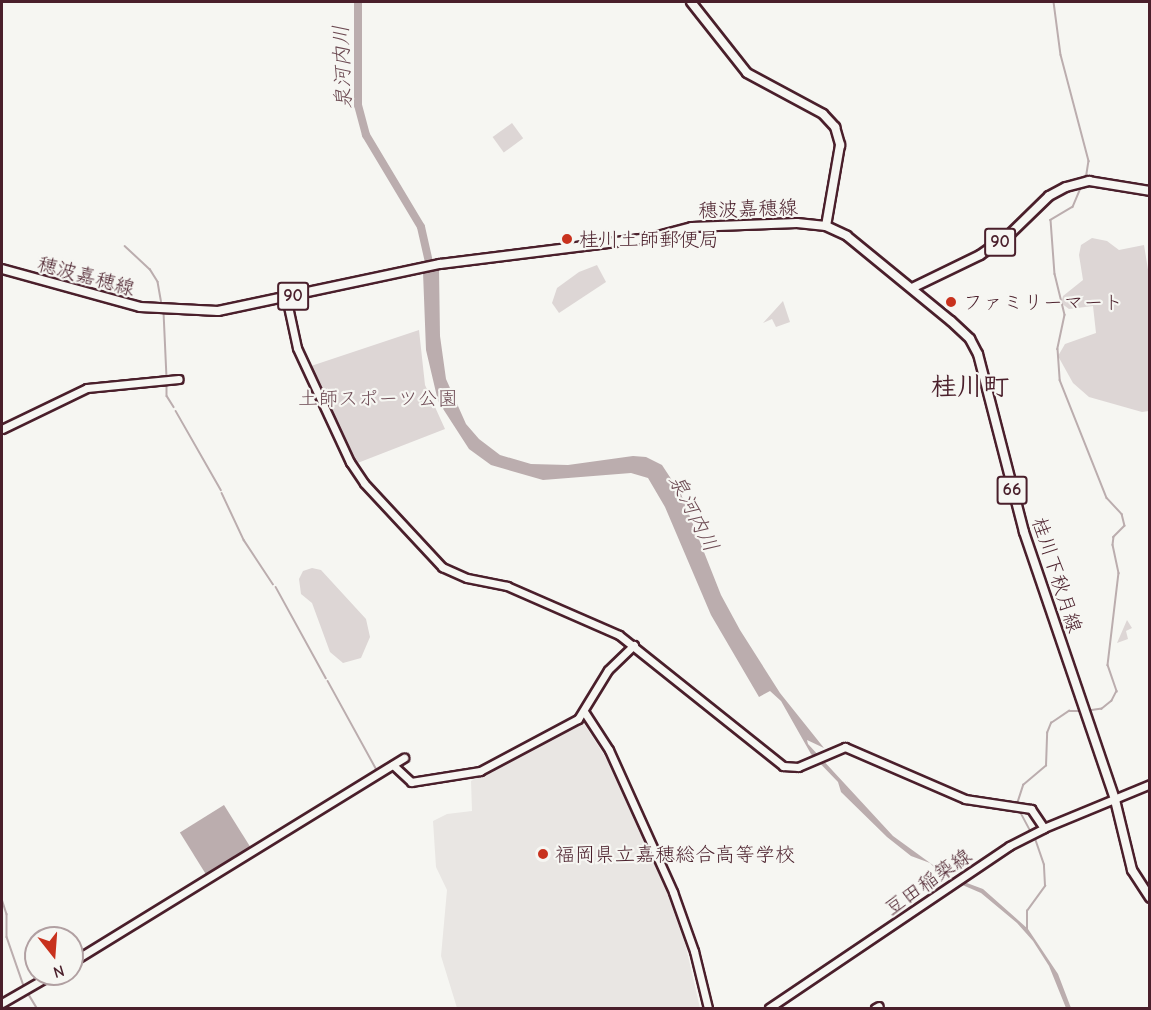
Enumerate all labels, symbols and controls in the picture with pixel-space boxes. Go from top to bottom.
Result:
water label: 泉河内川 [328,25,356,109]
street label: 穂波嘉穂線 [698,195,798,223]
place label: 桂川土師郵便局 [579,227,719,251]
road number: 90 [984,227,1016,257]
marker: 桂川土師郵便局 [560,232,574,246]
street label: 穂波嘉穂線 [35,251,137,301]
road number: 90 [276,281,310,311]
place label: ファミリーマート [963,290,1123,314]
marker: ファミリーマート [944,295,958,309]
district label: 桂川町 [931,372,1009,404]
park label: 土師スポーツ公園 [298,386,458,410]
water label: 泉河内川 [664,470,724,556]
road number: 66 [996,475,1028,505]
street label: 桂川下秋月線 [1027,514,1087,636]
place label: 福岡県立嘉穂総合高等学校 [555,842,795,866]
street label: 豆田稲築線 [880,843,976,921]
marker: 福岡県立嘉穂総合高等学校 [536,847,550,861]
north arrow [24,926,84,986]
text: N [51,961,66,981]

